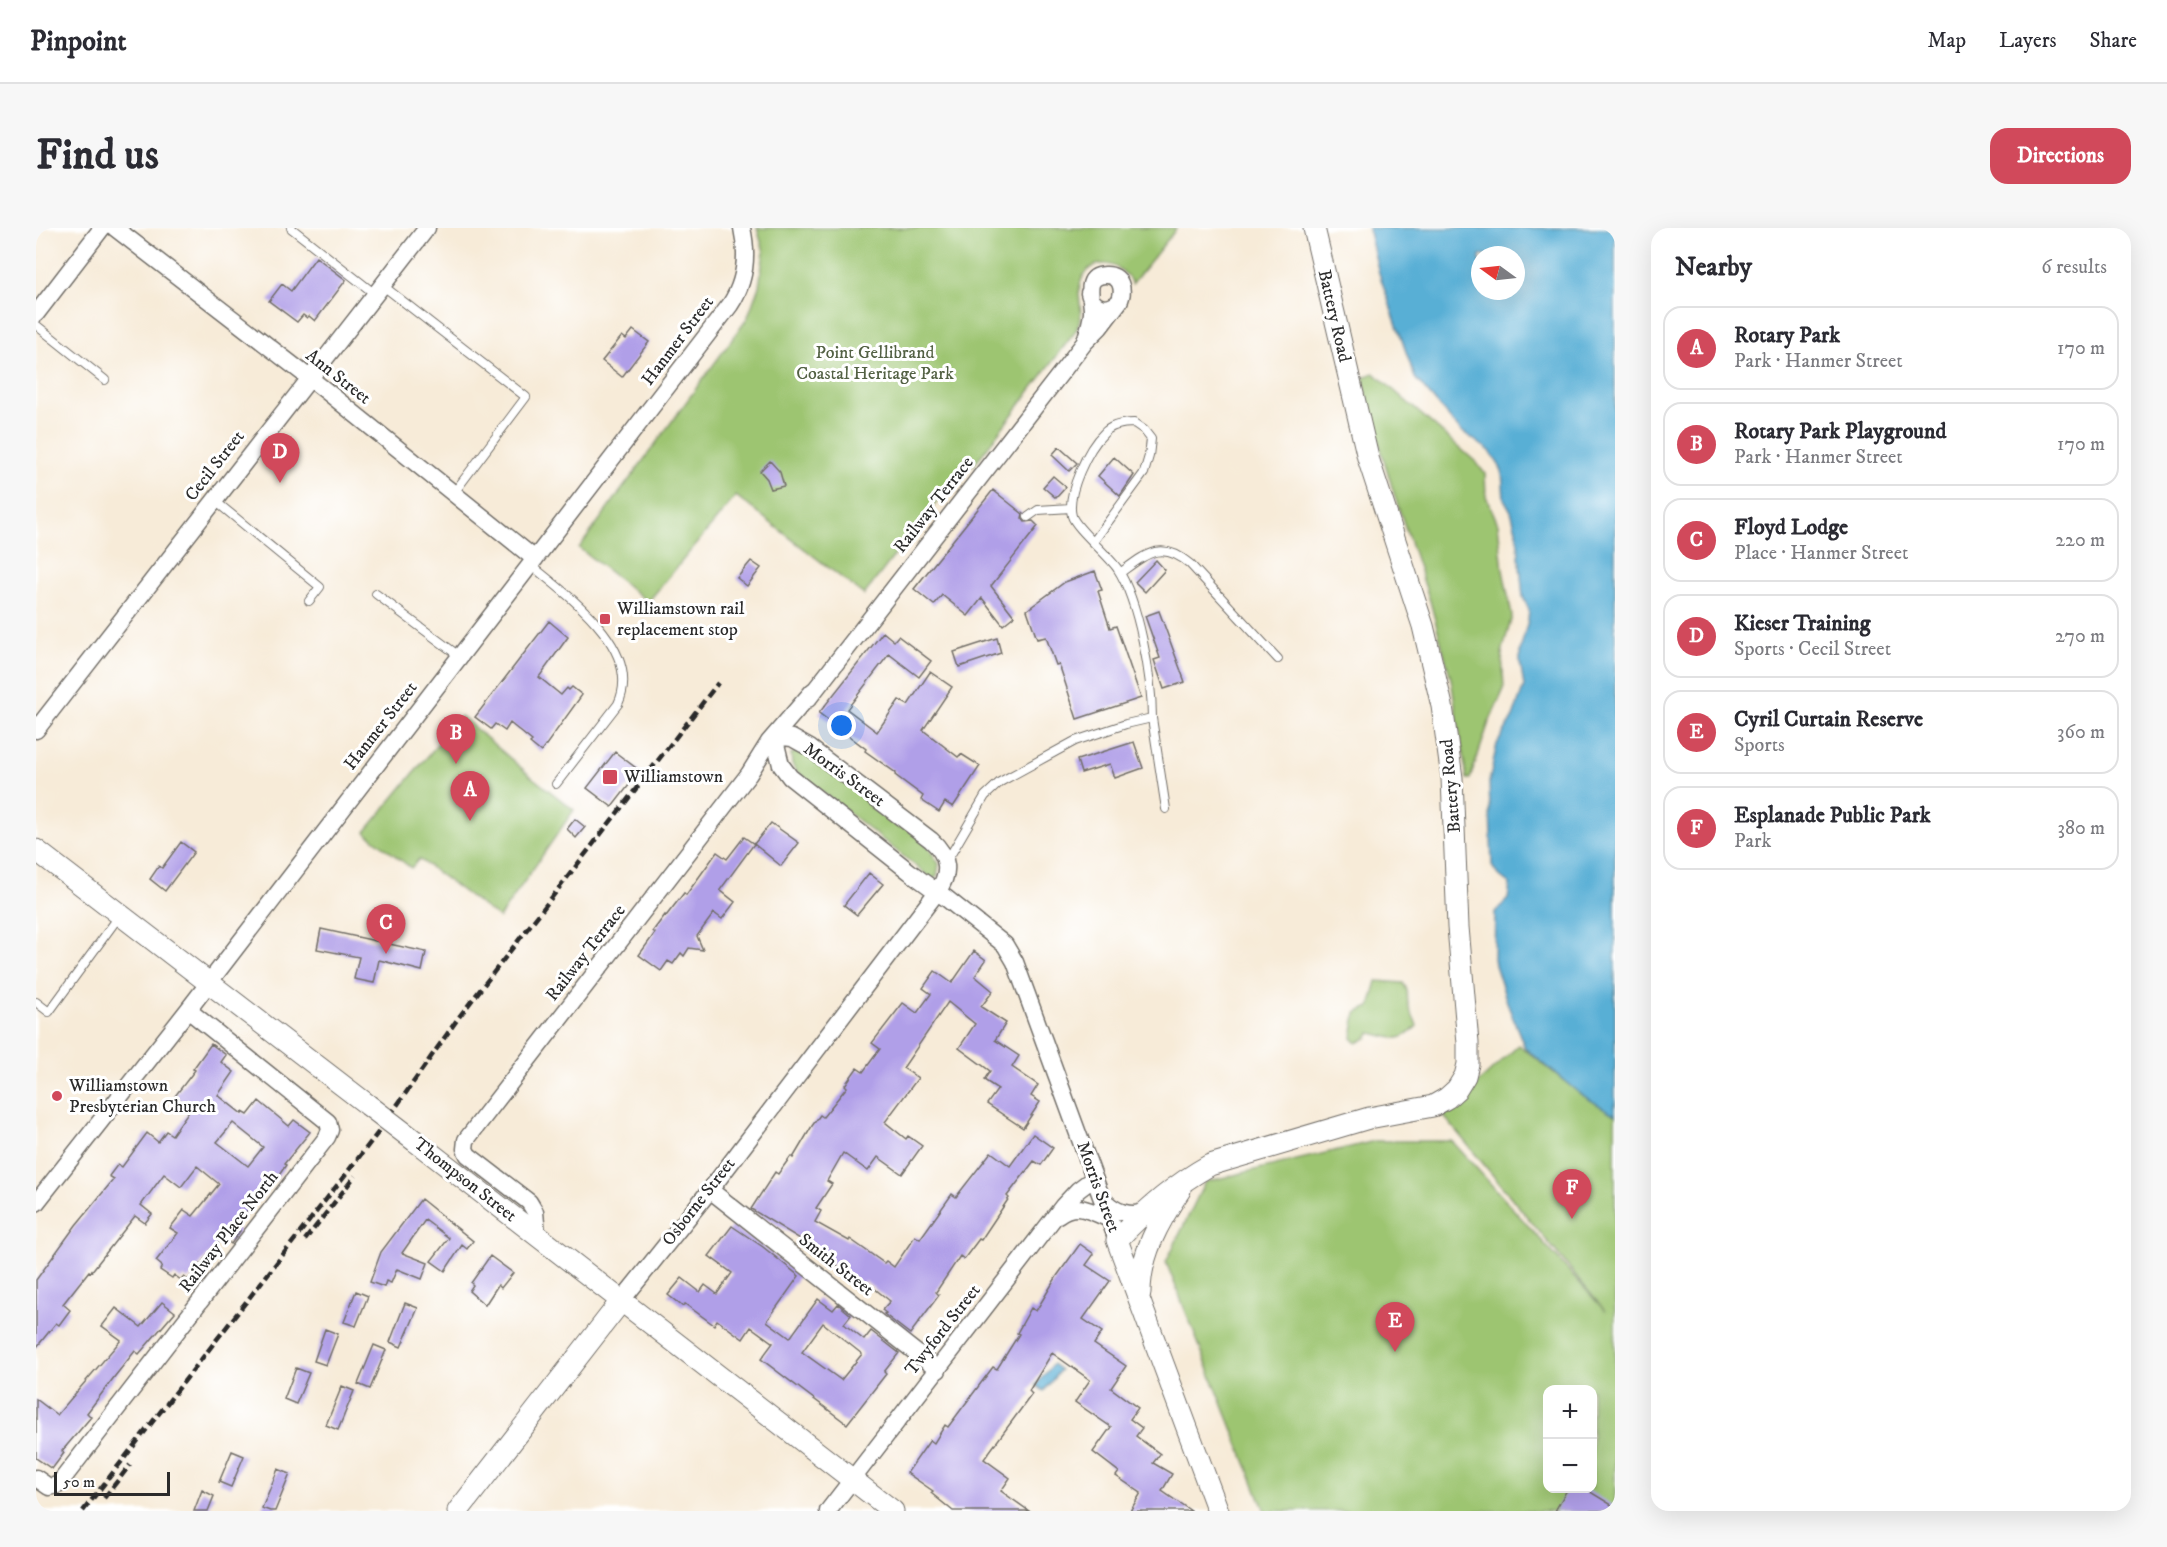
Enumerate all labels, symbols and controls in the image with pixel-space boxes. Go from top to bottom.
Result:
text: Pinpoint [30,24,126,59]
text: Map [1927,28,1966,54]
text: Layers [1999,28,2057,54]
text: Share [2090,28,2137,54]
button: Directions [1990,128,2131,184]
text: Find us [36,130,159,182]
north arrow [1471,246,1525,300]
text: Nearby [1675,251,1752,284]
text: 6 results [2041,255,2107,280]
street label: Battery Road [1313,268,1355,364]
street label: Hanmer Street [637,292,719,390]
text: Rotary Park [1734,322,1840,349]
text: A [1690,336,1703,361]
text: 170 m [2057,336,2105,361]
park label: Point Gellibrand Coastal Heritage Park [796,342,954,385]
street label: Ann Street [301,345,375,409]
text: Park · Hanmer Street [1734,349,1903,374]
text: Rotary Park Playground [1734,418,1946,445]
street label: Cecil Street [181,426,250,506]
text: B [1690,432,1703,457]
text: 170 m [2057,432,2105,457]
pin: D [260,434,300,483]
text: Park · Hanmer Street [1734,445,1903,470]
street label: Railway Terrace [889,452,979,558]
text: Floyd Lodge [1734,514,1848,541]
text: C [1690,528,1703,553]
text: 220 m [2055,528,2105,553]
text: Place · Hanmer Street [1734,541,1908,566]
place label: Williamstown rail replacement stop [616,598,745,641]
text: Kieser Training [1734,610,1871,637]
marker: Williamstown rail replacement stop [598,612,612,626]
text: D [1689,624,1704,649]
text: 270 m [2055,624,2105,649]
text: Sports · Cecil Street [1734,637,1891,662]
street label: Hanmer Street [340,677,423,775]
text: Cyril Curtain Reserve [1734,706,1923,733]
your location [827,711,856,740]
pin: B [436,714,476,764]
text: E [1689,720,1704,745]
text: 360 m [2057,720,2105,745]
text: Sports [1734,733,1785,758]
street label: Morris Street [799,738,889,812]
street label: Battery Road [1436,738,1466,834]
place label: Williamstown [623,766,724,788]
marker: Williamstown [601,768,619,786]
pin: A [450,772,490,821]
text: Esplanade Public Park [1734,802,1931,829]
text: F [1690,816,1703,841]
text: 380 m [2057,816,2105,841]
text: Park [1734,829,1771,854]
street label: Railway Terrace [541,900,631,1006]
pin: C [366,904,406,954]
place label: Williamstown Presbyterian Church [68,1075,216,1118]
marker: Williamstown Presbyterian Church [50,1089,64,1103]
street label: Thompson Street [409,1133,521,1227]
street label: Morris Street [1071,1138,1125,1236]
street label: Osborne Street [658,1153,740,1250]
street label: Railway Place North [175,1166,284,1297]
pin: F [1552,1170,1592,1219]
street label: Smith Street [794,1229,878,1301]
street label: Twyford Street [901,1280,986,1380]
pin: E [1376,1302,1414,1352]
map controls [1543,1385,1597,1493]
button: + [1543,1385,1597,1439]
button: − [1543,1439,1597,1493]
scale bar [54,1469,170,1496]
text: 50 m [63,1472,95,1492]

